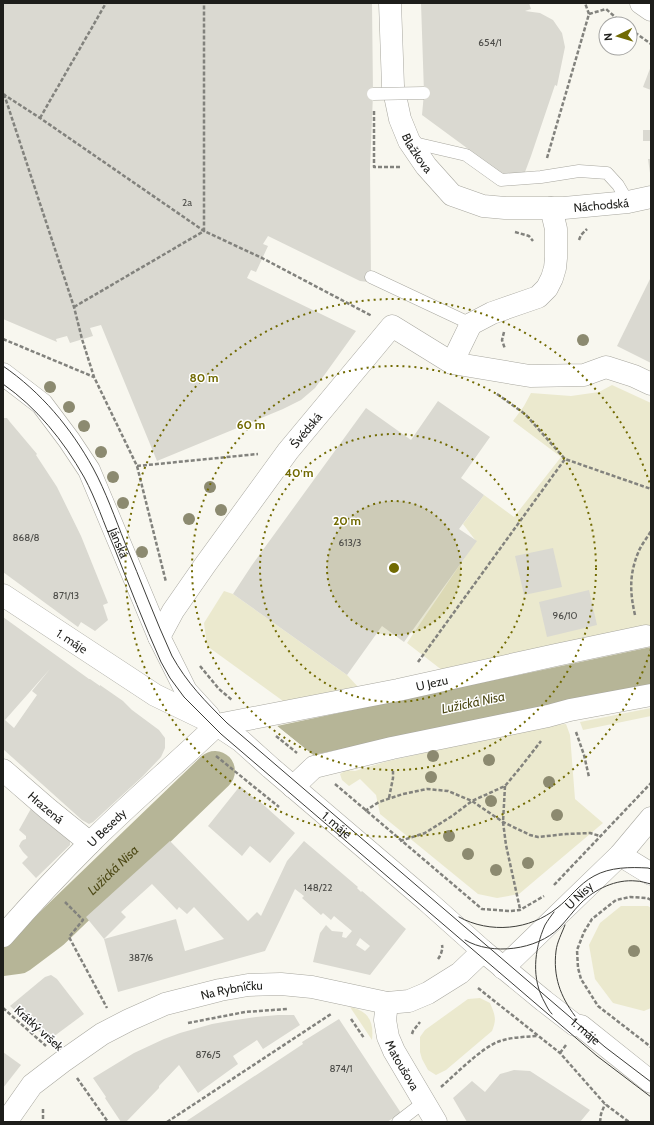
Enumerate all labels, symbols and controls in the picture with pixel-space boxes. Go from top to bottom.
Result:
north arrow [598,16,638,56]
text: N [601,32,615,41]
house number: 654/1 [478,36,502,49]
street label: Blažkova [399,131,436,176]
street label: Náchodská [573,194,630,215]
house number: 2a [182,196,192,209]
text: 80 m [190,370,218,385]
street label: Švédská [286,409,325,451]
text: 60 m [237,417,265,432]
text: 40 m [284,465,314,480]
text: 20 m [333,513,361,528]
street label: Jánská [106,524,133,560]
house number: 868/8 [12,531,40,544]
house number: 613/3 [339,536,361,549]
centre of rings [387,561,401,575]
house number: 871/13 [53,589,79,602]
house number: 96/10 [553,609,577,622]
street label: 1. máje [54,625,91,656]
street label: U Jezu [414,672,449,693]
water label: Lužická Nisa [440,687,506,717]
street label: Hrazená [25,788,67,827]
street label: U Besedy [84,805,129,849]
street label: 1. máje [319,808,355,841]
water label: Lužická Nisa [84,842,141,898]
street label: U Nisy [561,878,596,912]
house number: 148/22 [304,881,332,894]
house number: 387/6 [129,951,154,964]
street label: Na Rybníčku [199,977,263,1002]
street label: Krátký vršek [11,1002,67,1054]
street label: 1. máje [568,1014,604,1048]
street label: Matoušova [383,1038,423,1093]
house number: 876/5 [195,1048,221,1061]
house number: 874/1 [329,1062,353,1075]

